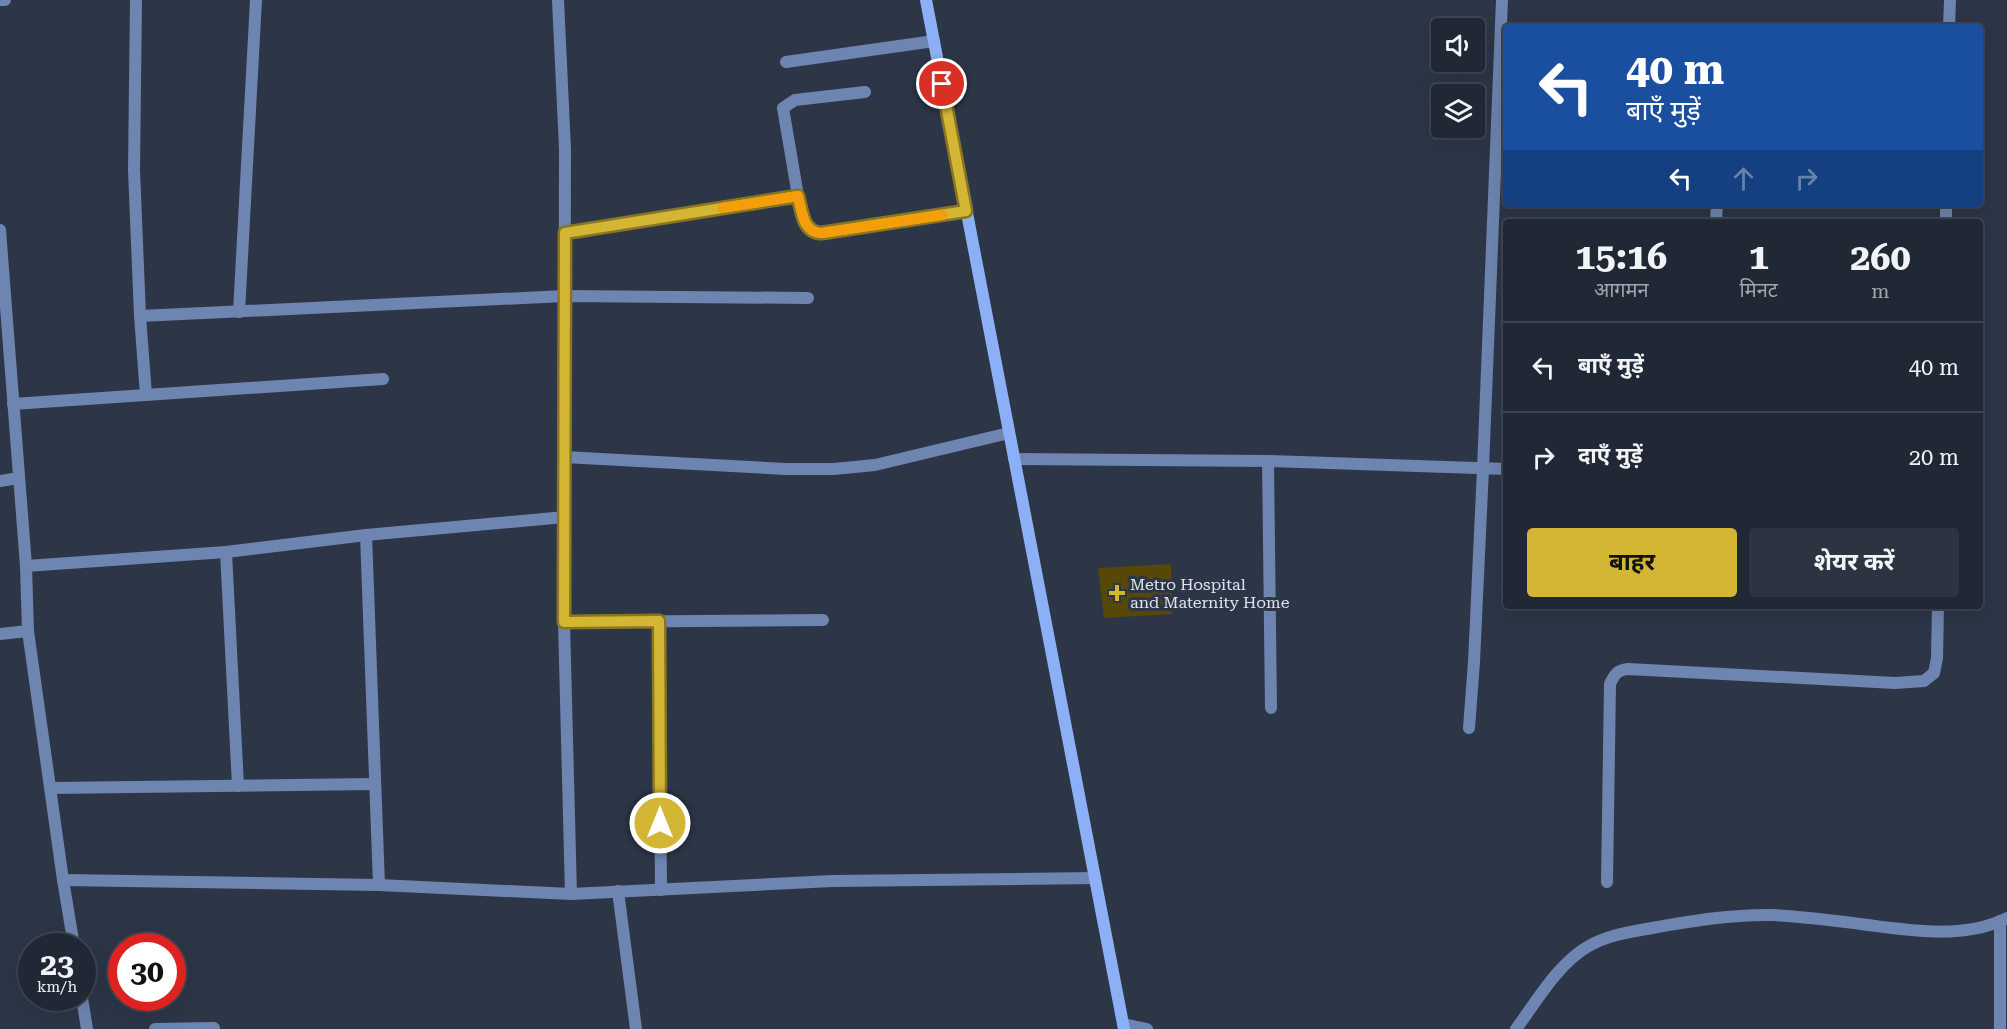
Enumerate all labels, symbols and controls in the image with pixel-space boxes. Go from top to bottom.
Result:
map controls [1431,18,1485,138]
button: sound [1431,18,1485,72]
text: 40 m [1626,45,1724,94]
icon: left [1527,48,1605,126]
pin [916,58,967,109]
icon: arrive [925,67,958,100]
button: layers [1431,84,1485,138]
text: बाएँ मुड़ें [1626,95,1701,127]
icon: left [1664,162,1697,195]
icon: ahead [1727,162,1760,195]
icon: right [1790,162,1823,195]
text: 15:16 [1575,236,1667,278]
text: 1 [1749,236,1769,278]
text: 260 [1850,237,1911,279]
text: आगमन [1594,278,1649,302]
text: मिनट [1740,278,1778,302]
text: m [1871,279,1890,303]
icon: left [1527,351,1560,384]
text: बाएँ मुड़ें [1578,353,1644,378]
text: 40 m [1909,355,1959,380]
icon: right [1527,441,1560,474]
text: दाएँ मुड़ें [1578,443,1643,468]
text: 20 m [1909,445,1959,470]
button: बाहर [1527,528,1737,597]
button: शेयर करें [1749,528,1959,597]
place label: Metro Hospital and Maternity Home [1130,575,1290,612]
marker: Metro Hospital and Maternity Home [1108,584,1126,602]
position arrow [628,791,692,855]
speed limit sign: 30 [108,933,186,1011]
text: 23 [40,947,74,982]
text: km/h [37,978,77,996]

